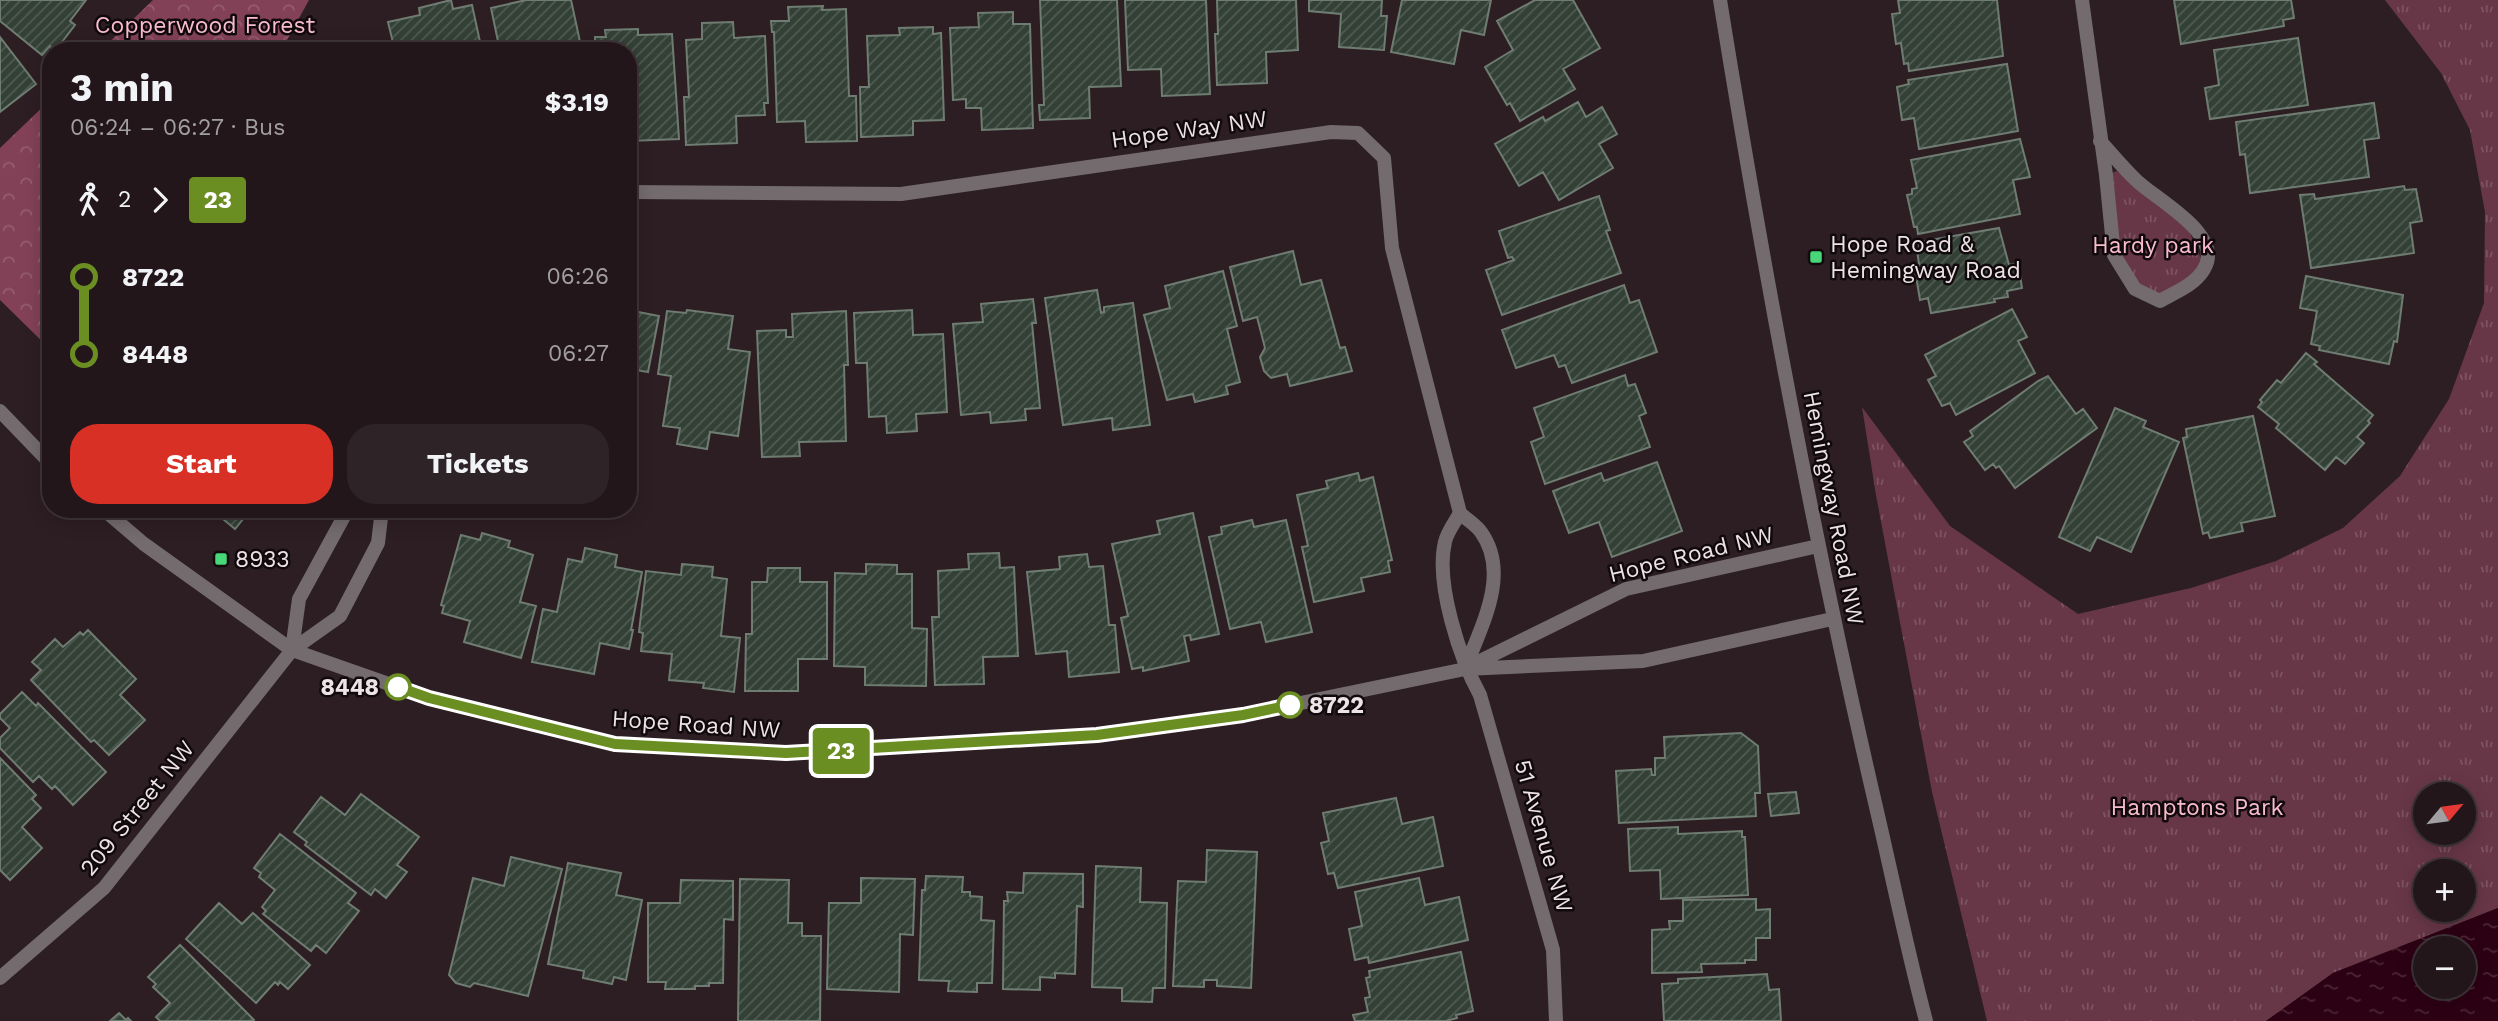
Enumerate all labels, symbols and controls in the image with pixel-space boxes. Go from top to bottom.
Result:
park label: Copperwood Forest [95,12,316,39]
text: 3 min [70,66,174,110]
text: $3.19 [545,87,609,117]
street label: Hope Way NW [1109,105,1269,154]
text: 06:24 – 06:27 · Bus [70,114,285,141]
icon: walk [70,181,108,219]
icon: forward [141,181,179,219]
text: 2 [118,186,131,213]
text: 23 [203,186,232,214]
place label: Hope Road & Hemingway Road [1830,231,2021,284]
park label: Hardy park [2092,232,2214,259]
marker: Hope Road & Hemingway Road [1808,249,1824,265]
text: 8722 [122,262,184,292]
text: 06:26 [547,263,609,290]
text: 8448 [122,339,188,369]
text: 06:27 [548,340,609,367]
street label: Hemingway Road NW [1798,389,1869,627]
button: Start [70,424,333,504]
button: Tickets [347,424,609,504]
street label: Hope Road NW [1606,521,1776,588]
place label: 8933 [235,546,290,573]
marker: 8933 [213,551,229,567]
place label: 8448 [320,674,379,701]
marker: 8448 [385,674,411,700]
marker: 8722 [1277,692,1303,718]
place label: 8722 [1309,692,1364,719]
street label: Hope Road NW [611,705,781,744]
line badge: 23 [810,728,872,774]
street label: 209 Street NW [75,735,200,881]
text: 23 [827,737,855,765]
street label: 51 Avenue NW [1509,757,1578,916]
north arrow [2413,782,2476,845]
map controls [2413,782,2476,999]
park label: Hamptons Park [2110,794,2284,821]
button: + [2413,859,2476,922]
button: − [2413,936,2476,999]

